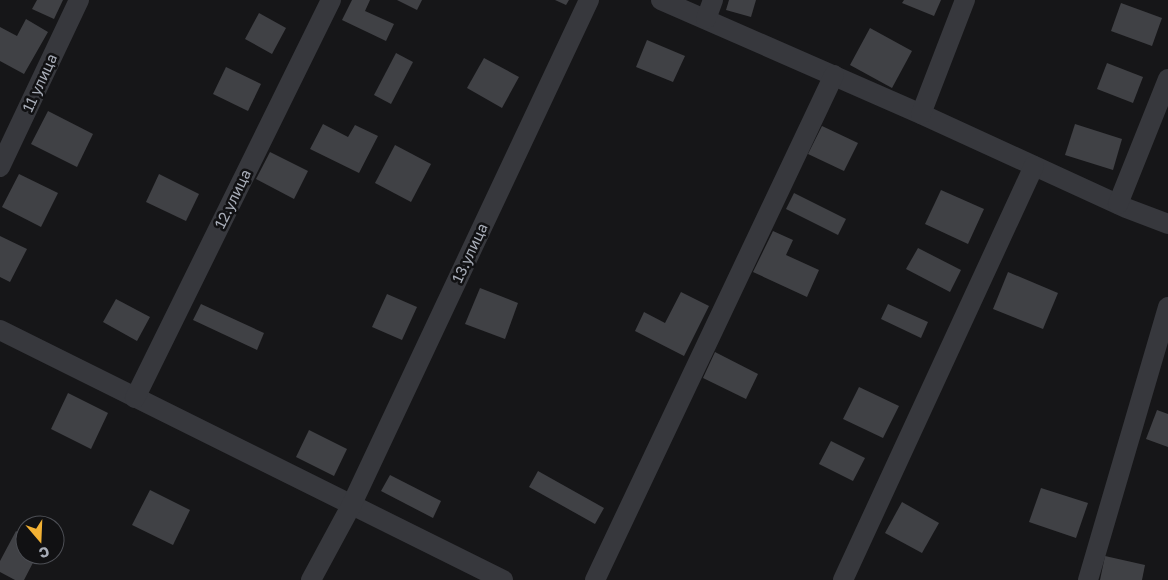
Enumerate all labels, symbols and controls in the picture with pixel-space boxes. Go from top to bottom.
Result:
street label: 11 улица [18,51,60,115]
street label: 12.улица [210,166,254,231]
street label: 13.улица [447,220,491,285]
north arrow [15,515,65,565]
text: С [37,543,52,562]

